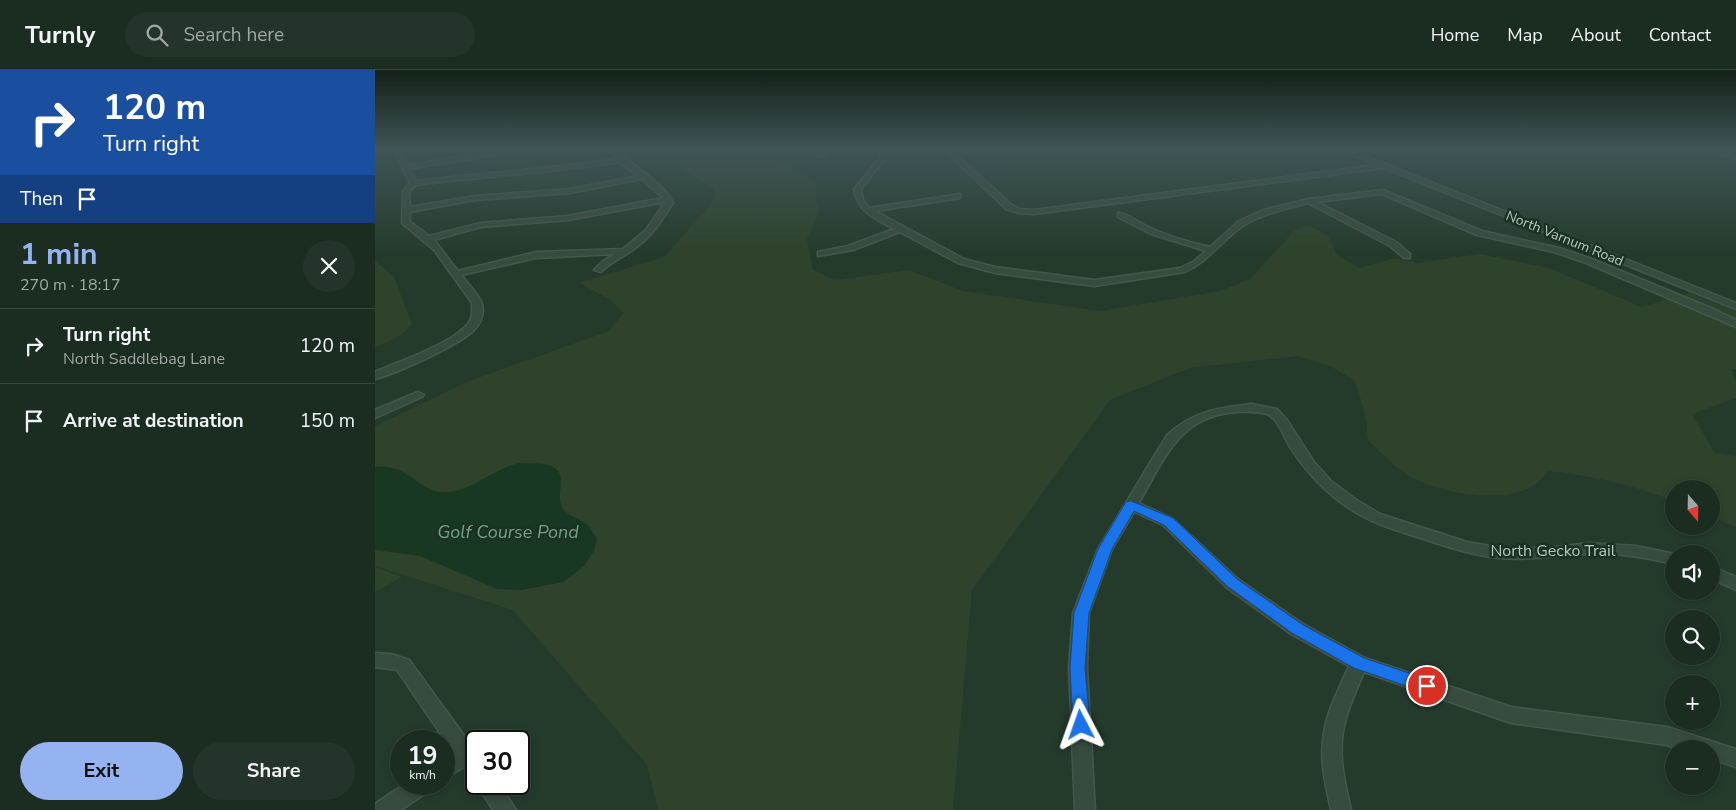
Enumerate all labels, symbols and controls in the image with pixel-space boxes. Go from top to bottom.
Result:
search box [125,12,475,57]
text: Turnly [25,19,95,51]
icon: search [143,21,171,49]
text: Search here [183,22,284,48]
text: Home [1431,23,1479,47]
text: Map [1507,23,1543,47]
text: About [1571,23,1621,47]
text: Contact [1649,23,1711,47]
text: 120 m [103,84,206,131]
icon: right [20,90,85,155]
text: Turn right [103,129,199,159]
icon: arrive [73,185,101,213]
text: Then [20,186,63,212]
street label: North Varnum Road [1503,206,1626,271]
text: 1 min [20,234,98,275]
button: close [303,240,355,292]
text: 270 m · 18:17 [20,274,121,296]
text: Turn right [63,322,150,348]
icon: right [20,332,48,360]
text: 120 m [300,333,355,359]
text: North Saddlebag Lane [63,348,225,370]
icon: arrive [20,407,48,435]
text: Arrive at destination [63,408,244,434]
text: 150 m [300,408,355,434]
north arrow [1665,480,1720,535]
map controls [1665,480,1720,795]
water label: Golf Course Pond [437,520,579,544]
street label: North Gecko Trail [1490,540,1616,562]
button: sound [1665,545,1720,600]
button: search [1665,610,1720,665]
pin [1406,665,1448,707]
icon: arrive [1413,672,1441,700]
button: + [1665,675,1720,730]
position arrow [1054,698,1106,750]
speed limit sign: 30 [465,730,530,795]
text: 19 [407,739,438,773]
button: − [1665,740,1720,795]
button: Exit [20,742,183,800]
button: Share [193,742,355,800]
text: km/h [409,767,436,783]

